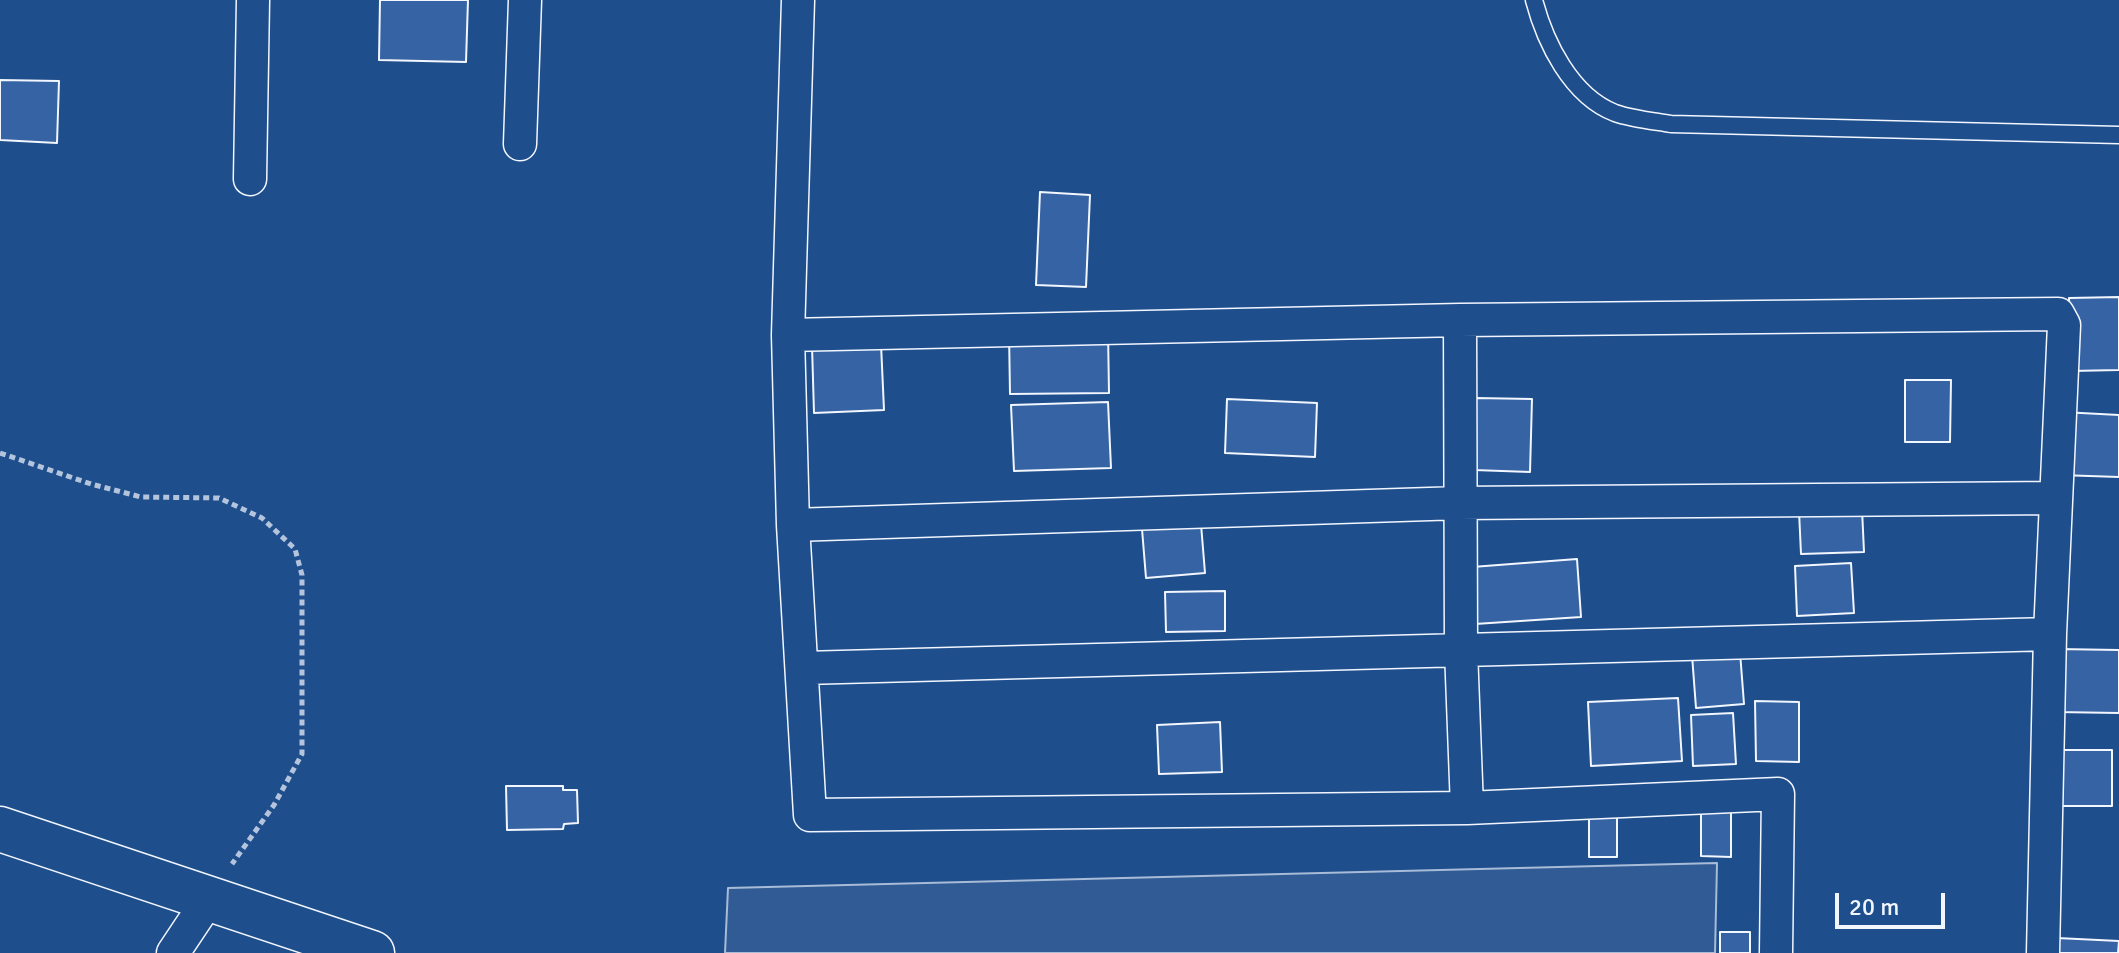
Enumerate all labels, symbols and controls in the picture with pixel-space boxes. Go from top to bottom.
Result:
scale bar [1839,877,1949,927]
text: 20 m [1849,892,1899,922]

